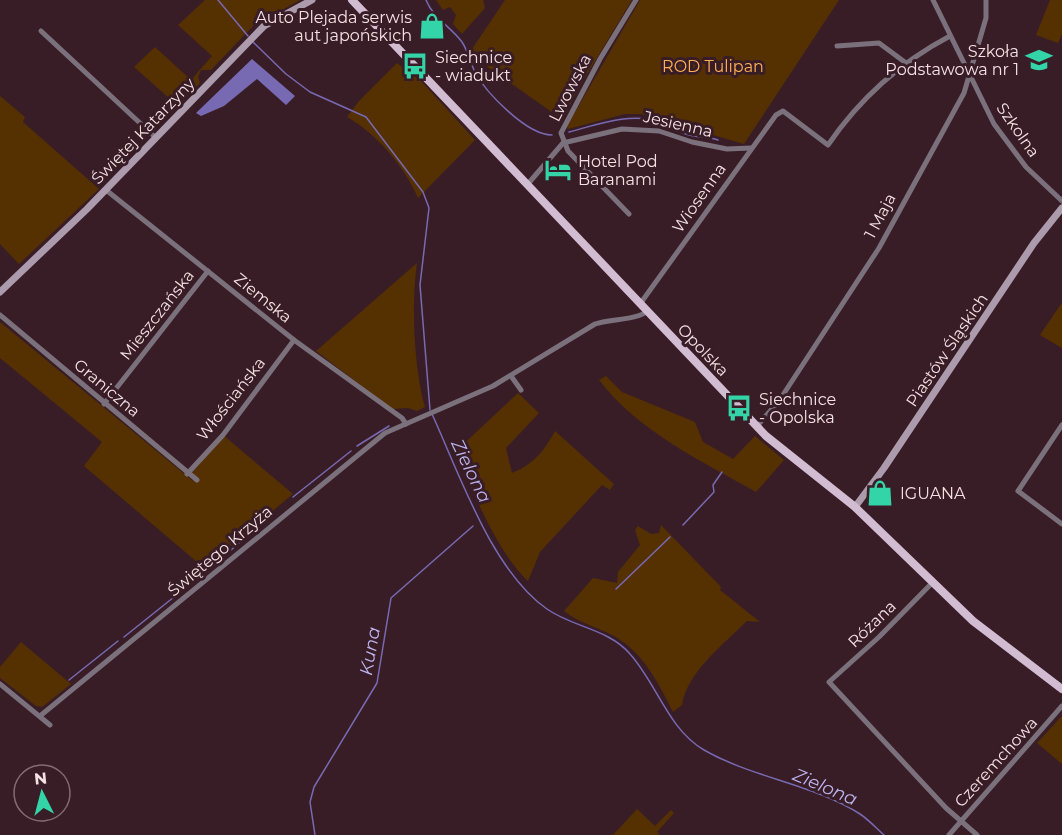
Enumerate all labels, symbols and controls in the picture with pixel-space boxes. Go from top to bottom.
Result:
place label: Auto Plejada serwis aut japońskich [256,8,412,45]
shop icon: Auto Plejada serwis aut japońskich [417,11,447,41]
place label: Szkoła Podstawowa nr 1 [885,42,1019,79]
school or university icon: Szkoła Podstawowa nr 1 [1024,45,1054,75]
place label: Siechnice - wiadukt [435,48,512,85]
bus stop icon: Siechnice - wiadukt [400,51,430,81]
street label: Lwowska [545,51,595,125]
park label: ROD Tulipan [662,57,764,76]
street label: Świętej Katarzyny [87,74,199,188]
street label: Szkolna [992,99,1044,161]
street label: Jesienna [641,107,714,141]
place label: Hotel Pod Baranami [578,152,658,189]
hotel icon: Hotel Pod Baranami [543,155,573,185]
street label: Wiosenna [668,160,730,236]
street label: 1 Maja [860,190,900,242]
street label: Mieszczańska [116,266,198,364]
street label: Ziemska [231,269,295,327]
street label: Piastów Śląskich [902,290,992,410]
street label: Opolska [673,320,733,380]
street label: Włościańska [193,354,269,444]
street label: Graniczna [70,355,144,421]
place label: Siechnice - Opolska [759,390,836,427]
bus stop icon: Siechnice - Opolska [724,393,754,423]
water label: Zielona [446,435,496,506]
shop icon: IGUANA [865,478,895,508]
place label: IGUANA [900,484,966,503]
street label: Świętego Krzyża [164,502,276,600]
street label: Różana [844,597,900,651]
water label: Kuna [355,625,385,677]
street label: Czeremchowa [951,713,1041,811]
north arrow [12,763,72,823]
water label: Zielona [789,763,861,810]
text: N [33,768,48,789]

